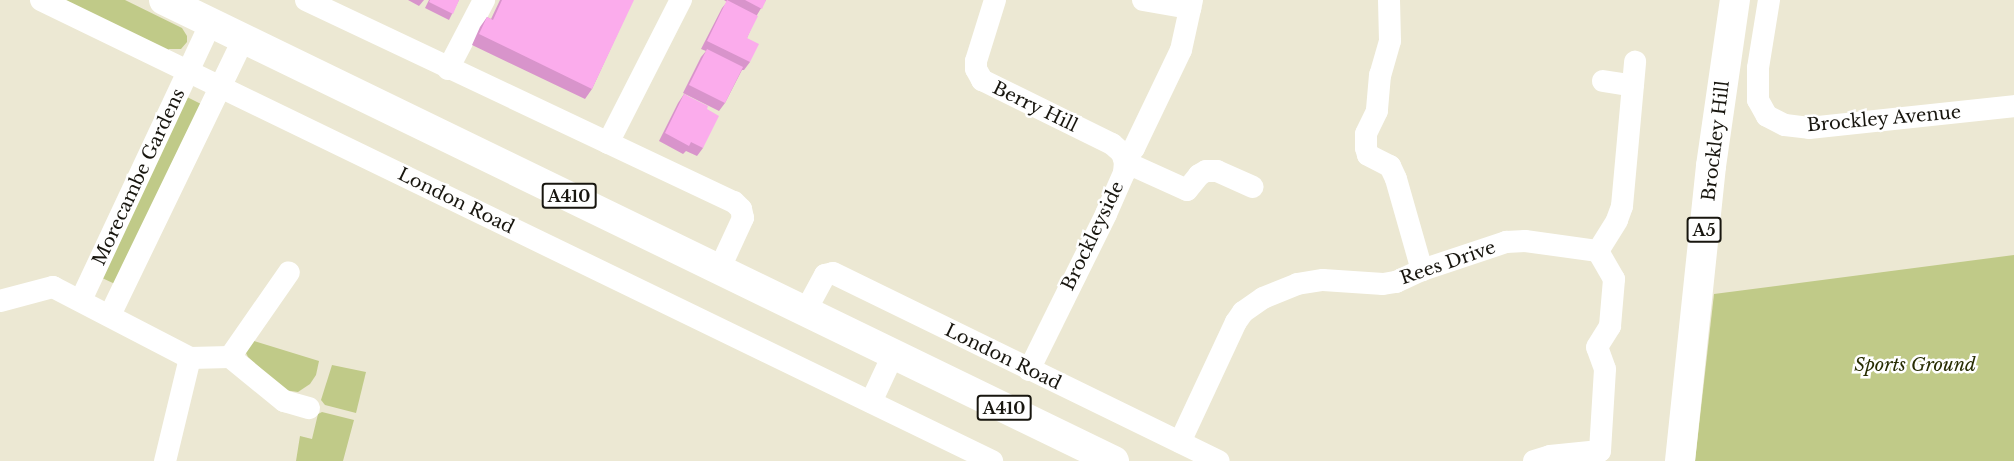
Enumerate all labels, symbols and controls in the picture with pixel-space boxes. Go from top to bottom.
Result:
street label: Berry Hill [989,77,1081,137]
street label: Brockley Hill [1698,79,1734,203]
street label: Morecambe Gardens [88,85,190,269]
street label: Brockley Avenue [1805,101,1963,137]
street label: London Road [394,164,518,238]
street label: Brockleyside [1057,178,1129,294]
road number: A410 [540,183,598,209]
road number: A5 [1686,217,1722,243]
street label: Rees Drive [1397,237,1499,289]
street label: London Road [941,320,1065,394]
park label: Sports Ground [1854,354,1976,376]
road number: A410 [976,395,1032,421]

